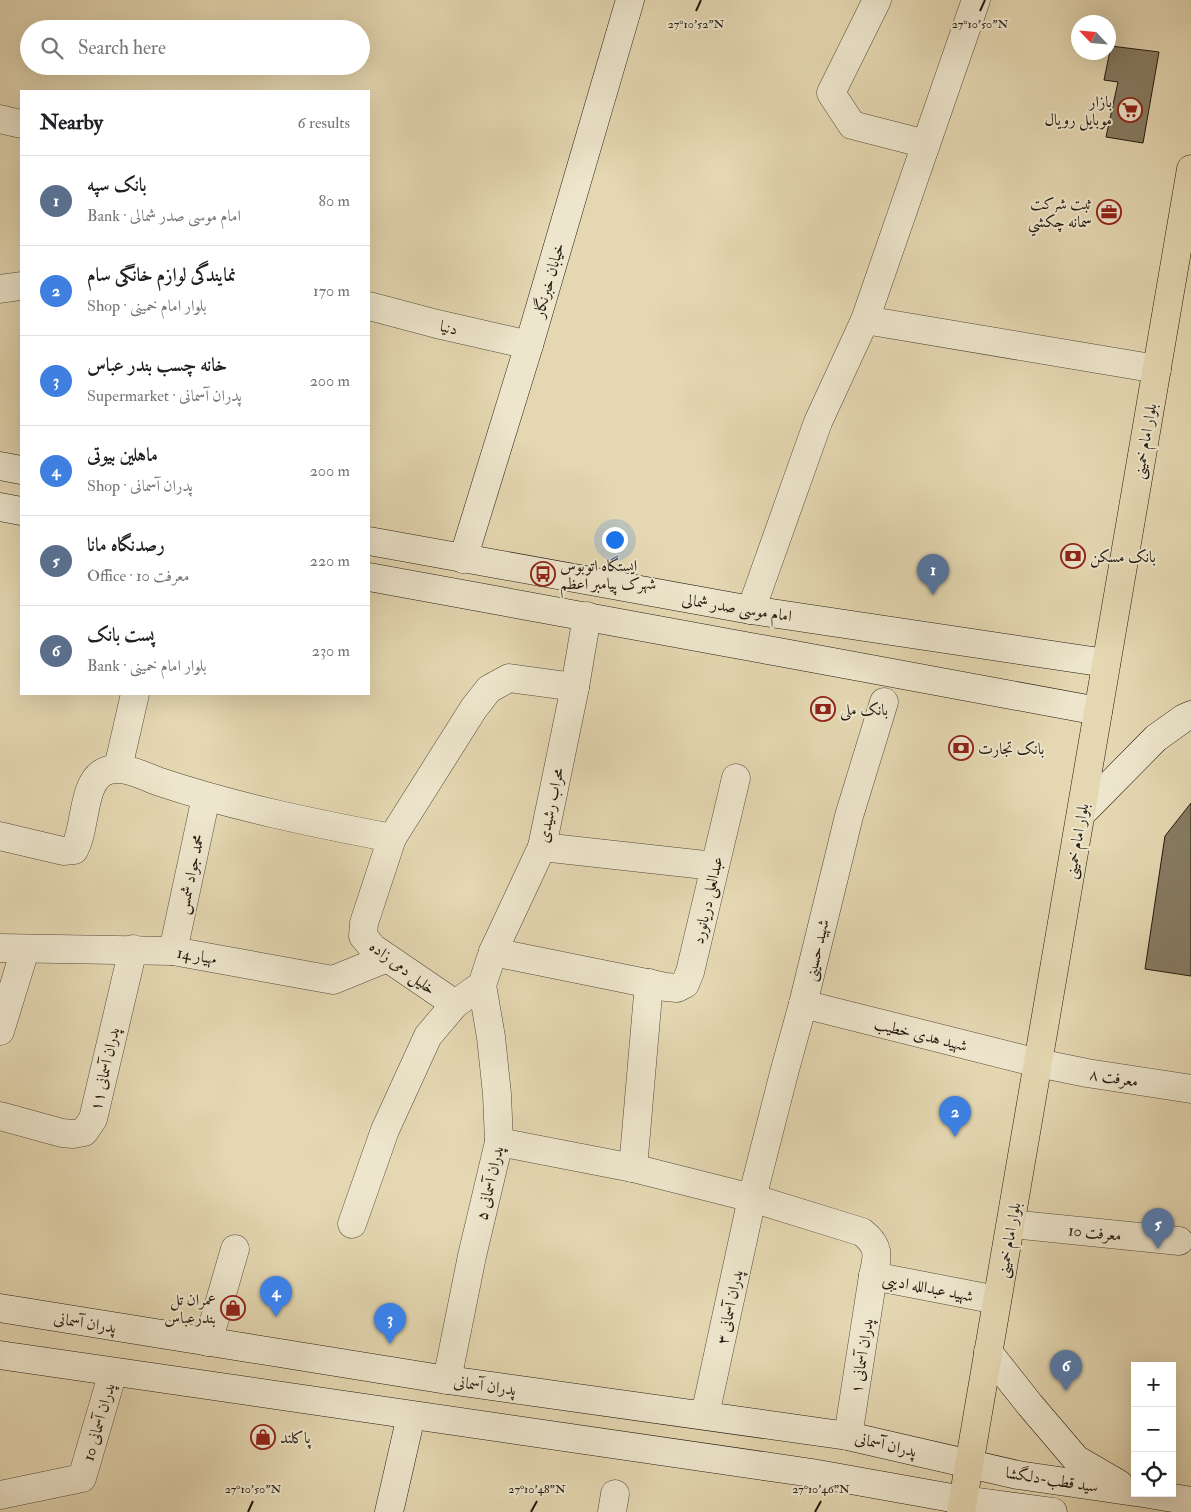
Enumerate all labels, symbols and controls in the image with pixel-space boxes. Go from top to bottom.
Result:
north arrow [1071,15,1116,60]
text: 27°10'52"N [668,17,725,32]
text: 27°10'50"N [952,17,1009,32]
search box [20,20,370,75]
icon: search [38,34,66,62]
text: Search here [78,36,166,60]
place label: بازار موبایل رویال [1044,92,1112,131]
supermarket icon: بازار موبایل رویال [1117,97,1143,123]
text: Nearby [40,109,103,136]
text: 6 results [298,113,350,133]
text: بانک سپه [87,173,147,197]
text: 1 [53,191,59,211]
text: 80 m [319,191,350,211]
place label: ثبت شركت سمانه چكشي [1028,194,1092,237]
office icon: ثبت شركت سمانه چكشي [1096,199,1122,225]
text: Bank · امام موسی صدر شمالی [87,206,241,226]
street label: خیابان خبرنگار [527,240,569,322]
text: نمایندگی لوازم خانگی سام [87,263,236,287]
text: 2 [52,281,60,301]
text: 170 m [313,281,350,301]
text: Shop · بلوار امام خمینی [87,296,207,316]
street label: دنیا [438,316,460,340]
text: خانه چسب بندر عباس [87,353,227,377]
text: 3 [53,371,59,391]
text: 200 m [310,371,350,391]
text: Supermarket · پدران آسمانی [87,386,242,406]
street label: بلوار امام خمینی [1128,402,1165,481]
text: ماهلین بیوتی [87,443,158,467]
text: 4 [52,461,60,481]
text: 200 m [310,461,350,481]
text: Shop · پدران آسمانی [87,476,193,496]
your location [602,527,628,553]
text: رصدنگاه مانا [87,533,165,557]
bank icon: بانک مسکن [1060,543,1086,569]
place label: بانک مسکن [1090,547,1156,568]
text: 5 [52,551,60,571]
text: 220 m [310,551,350,571]
pin: 1 [917,554,949,595]
place label: ایستگاه اتوبوس شهرک پیامبر اعظم [560,555,656,599]
bus stop icon: ایستگاه اتوبوس شهرک پیامبر اعظم [530,561,556,587]
text: Office · معرفت 10 [87,566,190,586]
street label: امام موسی صدر شمالی [680,589,793,630]
text: پست بانک [87,623,154,647]
text: 6 [52,641,60,661]
text: 230 m [312,641,350,661]
text: Bank · بلوار امام خمینی [87,656,206,676]
bank icon: بانک ملی [810,696,836,722]
place label: بانک ملی [840,700,888,721]
bank icon: بانک تجارت [948,735,974,761]
place label: بانک تجارت [978,739,1044,759]
street label: محراب رشیدی [533,766,569,844]
street label: بلوار امام خمینی [1060,802,1097,881]
street label: محمد جواد شمس [173,832,209,916]
street label: عبدالعلی دریانورد [688,854,729,946]
street label: شهید حسینی [800,917,835,983]
street label: خلیل دمی زاده [365,936,439,1000]
street label: مهیار 14 [175,943,218,969]
street label: شهید هدی خطیب [872,1014,969,1056]
street label: پدران آسمانی ۱۱ [86,1025,125,1113]
street label: معرفت ۸ [1088,1064,1140,1092]
pin: 2 [939,1096,971,1137]
street label: پدران آسمانی ۵ [472,1144,509,1223]
street label: بلوار امام خمینی [992,1201,1029,1280]
pin: 5 [1142,1208,1174,1249]
street label: معرفت 10 [1067,1220,1123,1246]
street label: پدران آسمانی ۳ [712,1268,749,1346]
street label: شهید عبدالله ادیبی [880,1269,975,1309]
pin: 4 [260,1276,292,1317]
place label: عمران تل بندرعباس [164,1290,216,1328]
shop icon: عمران تل بندرعباس [220,1295,246,1321]
pin: 3 [374,1303,406,1344]
street label: پدران آسمانی [52,1308,118,1339]
street label: پدران آسمانی ۱ [846,1317,879,1395]
pin: 6 [1050,1350,1082,1391]
map controls [1131,1362,1176,1497]
button: + [1131,1362,1176,1407]
street label: پدران آسمانی [452,1372,518,1401]
street label: پدران آسمانی 10 [78,1381,121,1464]
button: − [1131,1407,1176,1452]
shop icon: پاکلند [250,1424,276,1450]
place label: پاکلند [280,1428,312,1449]
street label: پدران آسمانی [853,1428,919,1463]
button: locate [1131,1452,1176,1497]
street label: سید قطب-دلگشا [1004,1462,1100,1497]
text: 27°10'50"N [225,1482,282,1497]
text: 27°10'48"N [508,1482,566,1497]
text: 27°10'46"N [792,1482,850,1497]

